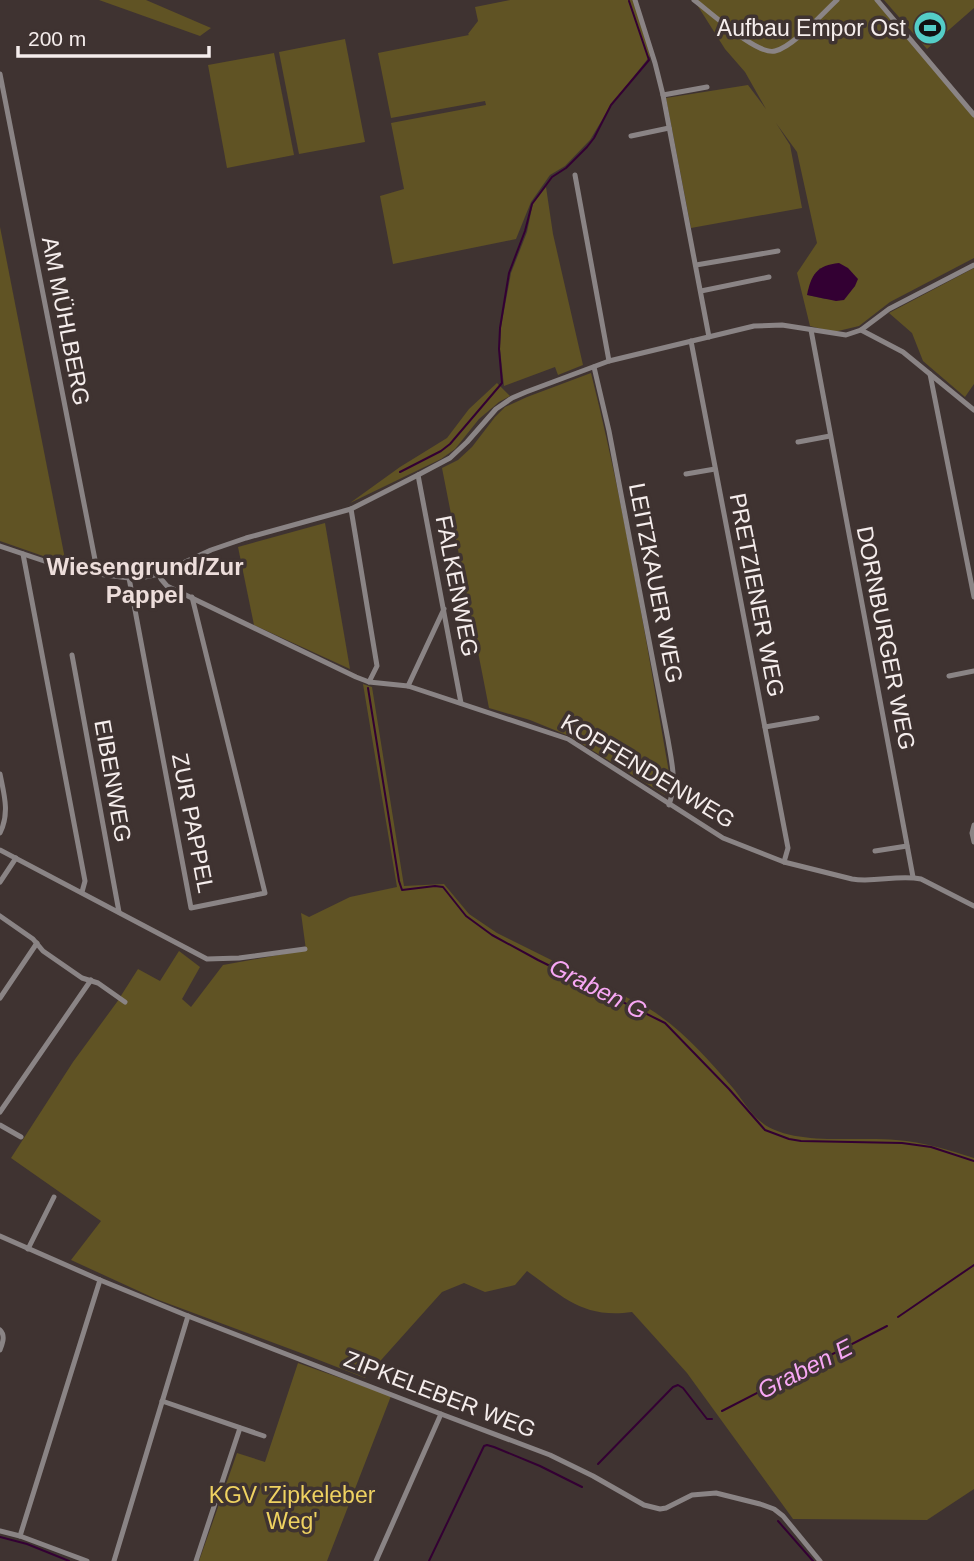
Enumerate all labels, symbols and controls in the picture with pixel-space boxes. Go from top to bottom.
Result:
sports icon: Aufbau Empor Ost [911,9,949,47]
scale bar [18,14,208,58]
place label: Aufbau Empor Ost [717,15,907,41]
text: 200 m [28,27,86,50]
street label: AM MÜHLBERG [37,234,95,408]
street label: LEITZKAUER WEG [624,481,688,685]
street label: PRETZIENER WEG [724,491,790,699]
street label: FALKENWEG [431,513,483,659]
street label: DORNBURGER WEG [852,524,920,752]
district label: Wiesengrund/Zur Pappel [46,553,244,608]
street label: KOPFENDENWEG [556,709,740,833]
street label: EIBENWEG [89,718,137,844]
street label: ZUR PAPPEL [167,751,219,895]
water label: Graben G [545,953,651,1025]
water label: Graben E [753,1333,858,1404]
street label: ZIPKELEBER WEG [340,1345,540,1443]
park label: KGV 'Zipkeleber Weg' [209,1482,376,1534]

